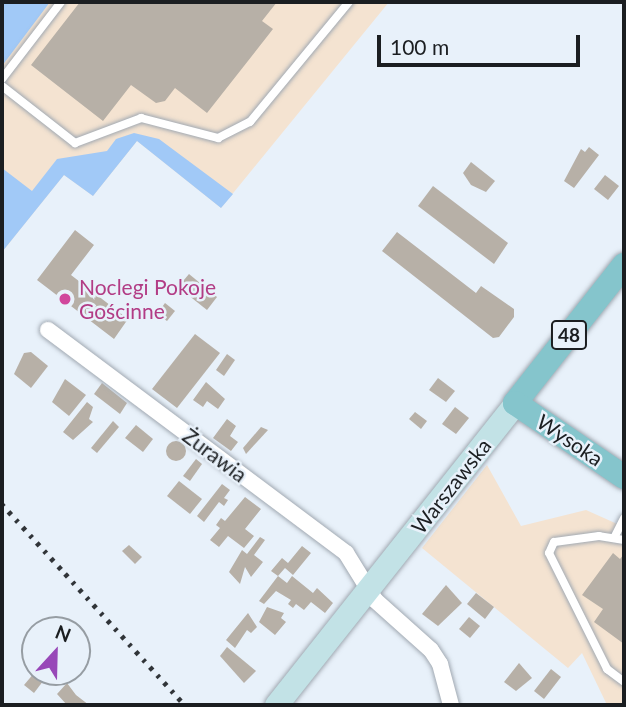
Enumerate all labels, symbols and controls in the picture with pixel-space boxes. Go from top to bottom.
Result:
scale bar [381,21,584,65]
text: 100 m [390,34,449,59]
place label: Noclegi Pokoje Gościnne [79,274,216,324]
marker: Noclegi Pokoje Gościnne [57,291,73,307]
road number: 48 [550,320,588,350]
street label: Wysoka [532,409,608,471]
street label: Żurawia [178,423,252,487]
street label: Warszawska [406,433,496,539]
north arrow [21,616,91,686]
text: N [52,620,74,646]

